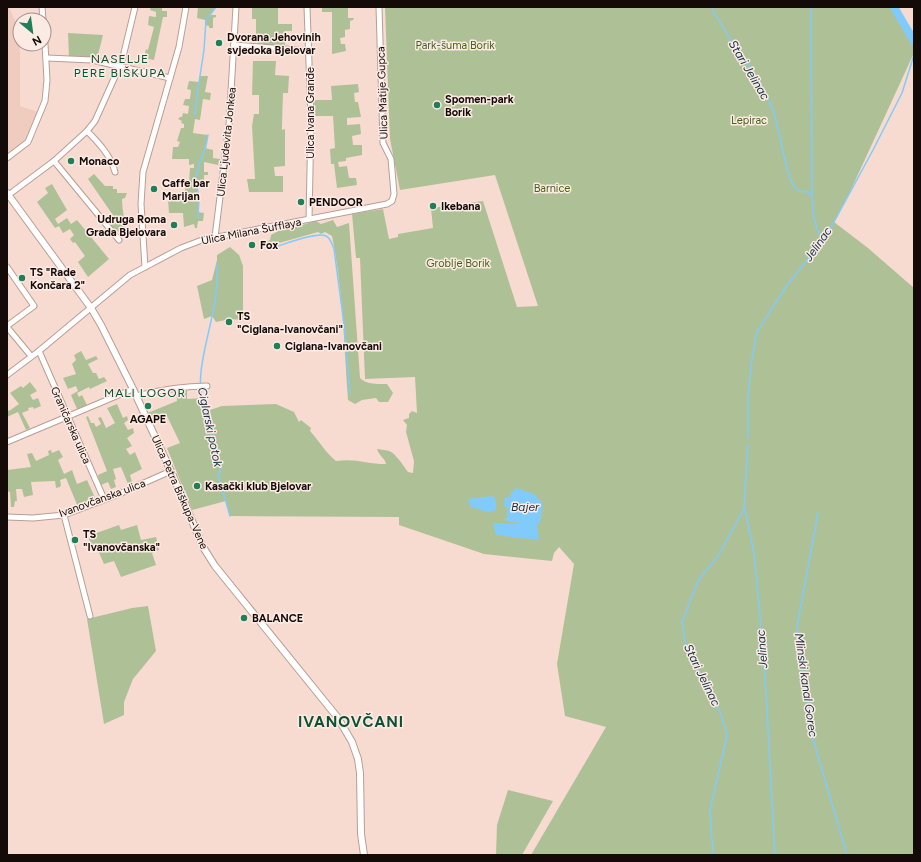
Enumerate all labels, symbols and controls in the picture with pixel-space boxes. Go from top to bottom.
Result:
north arrow [12,12,52,52]
place label: Dvorana Jehovinih svjedoka Bjelovar [227,31,321,57]
text: N [30,33,43,48]
marker: Dvorana Jehovinih svjedoka Bjelovar [214,38,224,48]
water label: Stari Jelinac [726,38,773,103]
park label: Park-šuma Borik [415,39,495,52]
street label: Ulica Matije Gupca [374,46,391,140]
district label: NASELJE PERE BIŠKUPA [74,52,166,80]
street label: Ulica Ivana Granđe [304,67,317,159]
street label: Ulica Ljudevita Jonkea [214,87,239,197]
place label: Spomen-park Borik [445,93,514,119]
marker: Spomen-park Borik [432,100,442,110]
park label: Lepirac [731,114,767,127]
place label: Monaco [79,155,120,168]
marker: Monaco [66,156,76,166]
place label: Caffe bar Marijan [162,177,210,203]
park label: Barnice [534,182,570,195]
marker: Caffe bar Marijan [149,184,159,194]
place label: PENDOOR [309,196,363,209]
marker: PENDOOR [296,197,306,207]
place label: Ikebana [441,200,481,213]
marker: Ikebana [428,201,438,211]
place label: Udruga Roma Grada Bjelovara [86,213,166,239]
street label: Ulica Milana Šufflaya [200,214,302,248]
marker: Udruga Roma Grada Bjelovara [169,220,179,230]
water label: Jelinac [801,224,835,265]
place label: Fox [260,239,278,252]
marker: Fox [247,240,257,250]
park label: Groblje Borik [426,257,491,270]
place label: TS "Rade Končara 2" [30,266,85,292]
marker: TS "Rade Končara 2" [17,273,27,283]
place label: TS "Ciglana-Ivanovčani" [237,310,343,336]
marker: TS "Ciglana-Ivanovčani" [224,317,234,327]
place label: Ciglana-Ivanovčani [285,340,382,353]
marker: Ciglana-Ivanovčani [272,341,282,351]
street label: Graničarska ulica [48,385,93,466]
district label: MALI LOGOR [104,386,186,400]
water label: Ciglarski potok [195,386,226,469]
marker: AGAPE [143,401,153,411]
place label: AGAPE [130,413,166,426]
street label: Ulica Petra Biškupa-Vene [148,433,211,551]
street label: Ivanovčanska ulica [57,477,147,520]
place label: Kasački klub Bjelovar [205,480,312,493]
marker: Kasački klub Bjelovar [192,481,202,491]
water label: Bajer [511,500,540,514]
place label: TS "Ivanovčanska" [83,528,160,554]
marker: TS "Ivanovčanska" [70,535,80,545]
place label: BALANCE [252,612,303,625]
marker: BALANCE [239,613,249,623]
water label: Jelinac [754,629,770,670]
water label: Mlinski kanal Gorec [792,632,820,738]
water label: Stari Jelinac [681,642,723,709]
district label: IVANOVČANI [298,713,404,731]

